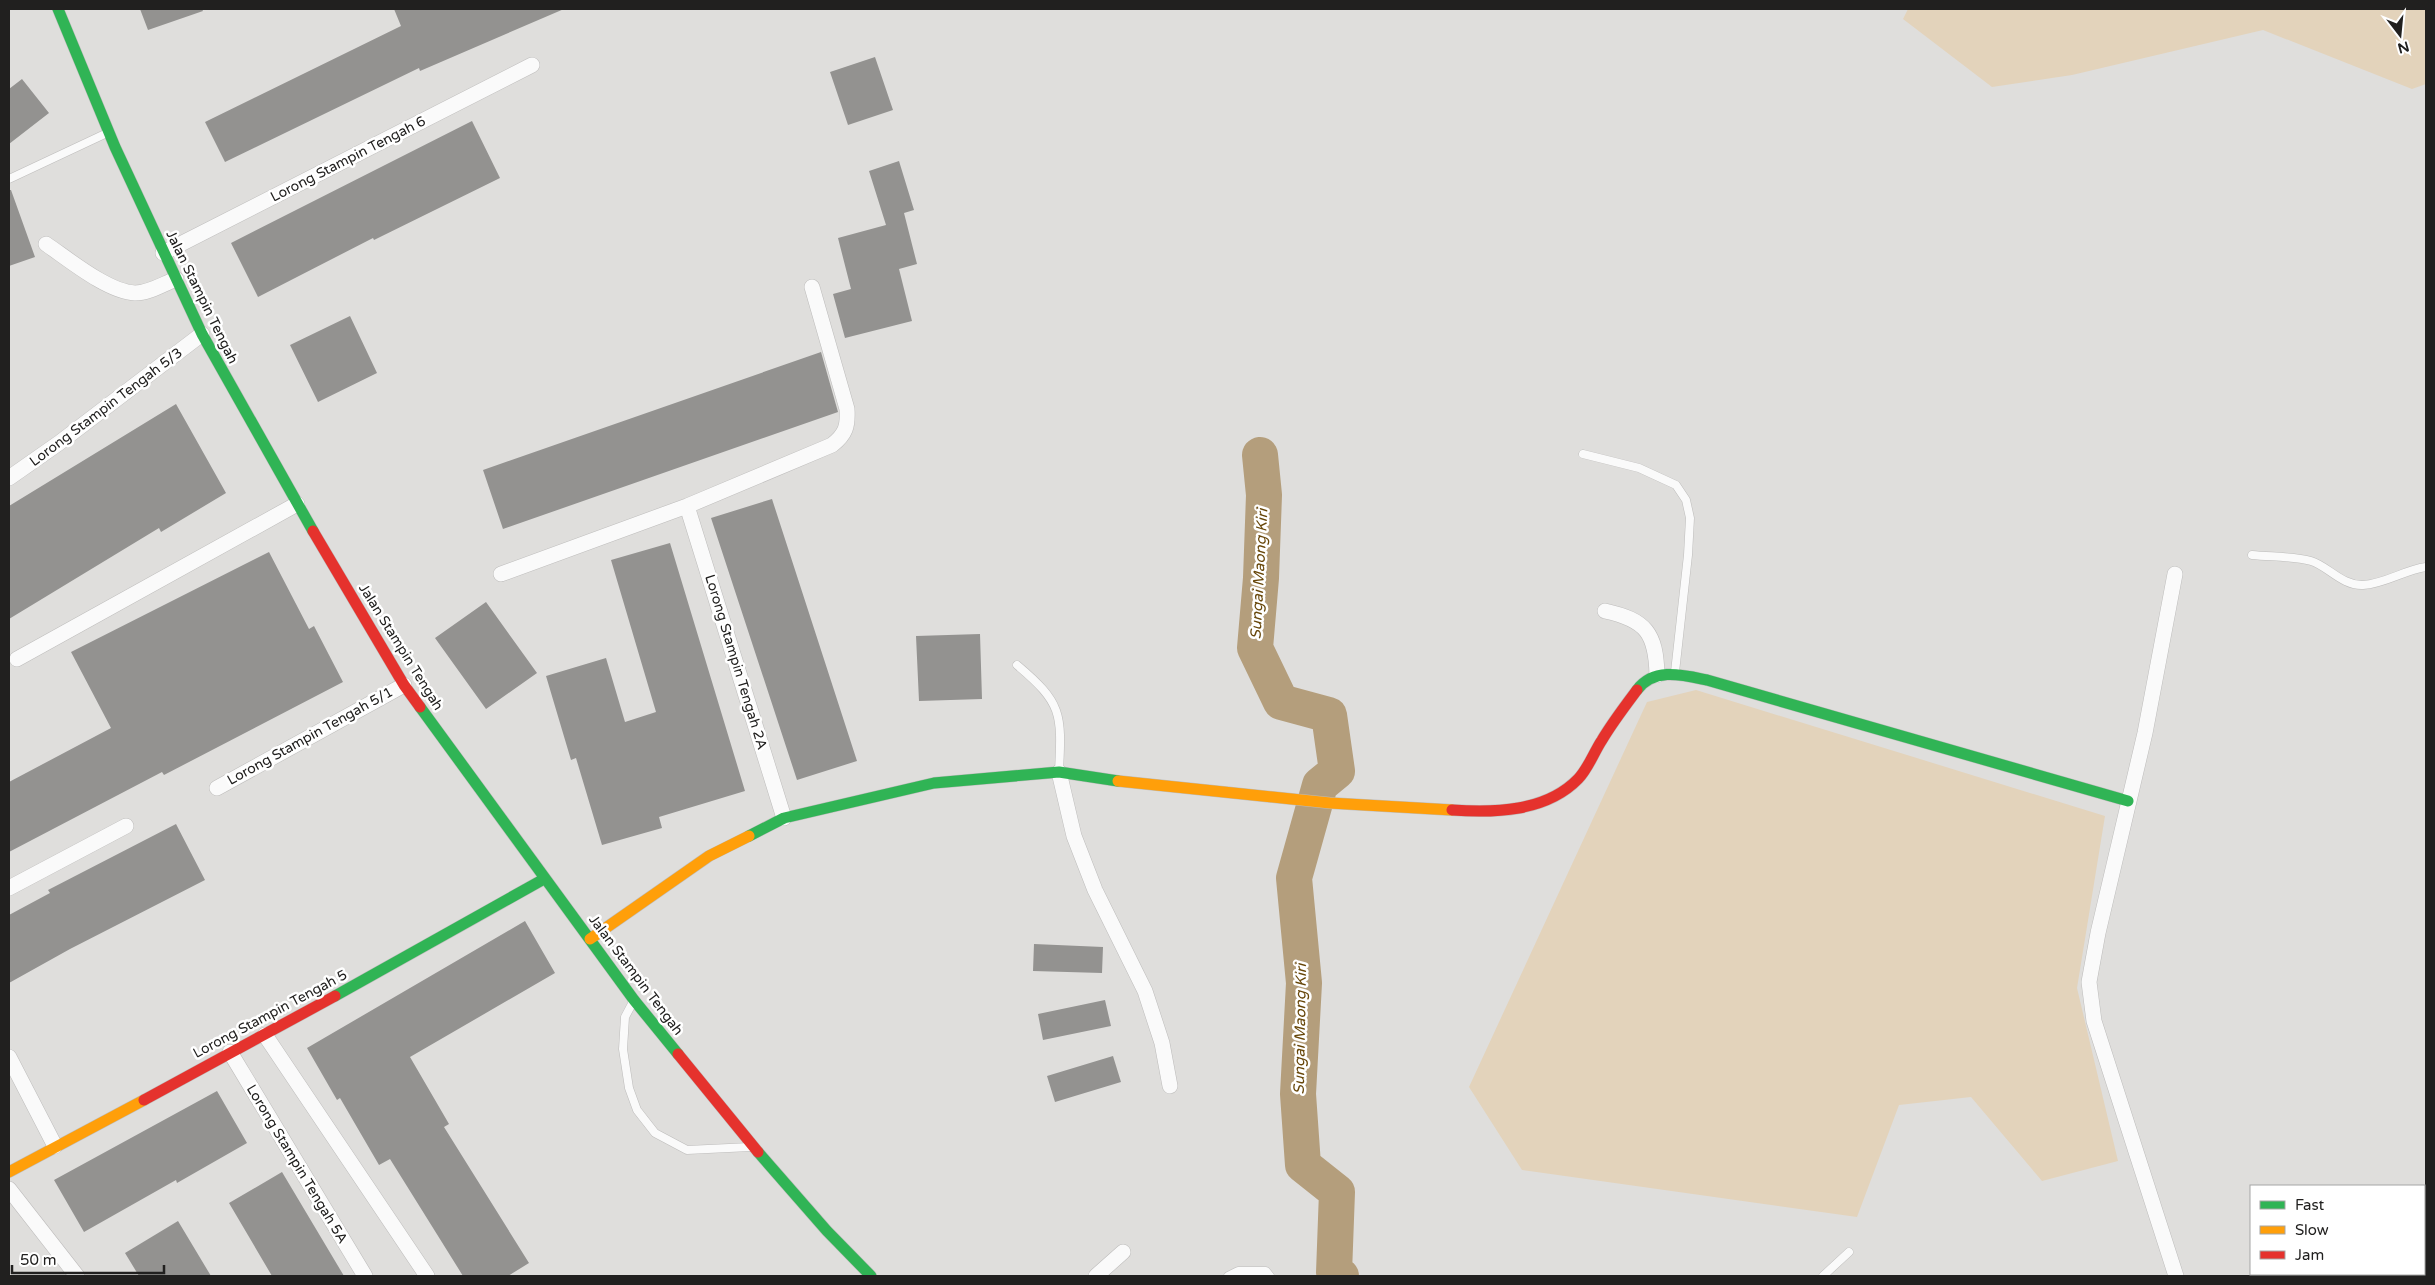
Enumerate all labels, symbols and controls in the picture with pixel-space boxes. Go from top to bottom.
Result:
north arrow [2375,10,2425,60]
text: N [2396,37,2411,57]
street label: Lorong Stampin Tengah 6 [268,112,429,206]
street label: Jalan Stampin Tengah [162,228,242,366]
street label: Lorong Stampin Tengah 5/3 [26,344,186,470]
water label: Sungai Maong Kiri [1247,506,1272,640]
street label: Lorong Stampin Tengah 2A [701,572,771,752]
street label: Jalan Stampin Tengah [355,581,447,713]
street label: Lorong Stampin Tengah 5/1 [224,683,396,789]
street label: Jalan Stampin Tengah [585,912,687,1038]
water label: Sungai Maong Kiri [1290,961,1310,1095]
street label: Lorong Stampin Tengah 5 [190,966,350,1062]
street label: Lorong Stampin Tengah 5A [243,1081,351,1247]
legend [2250,1185,2425,1275]
text: Fast [2295,1196,2325,1214]
text: Slow [2295,1221,2329,1239]
scale bar [12,1242,165,1274]
text: Jam [2295,1246,2324,1264]
text: 50 m [20,1251,57,1269]

